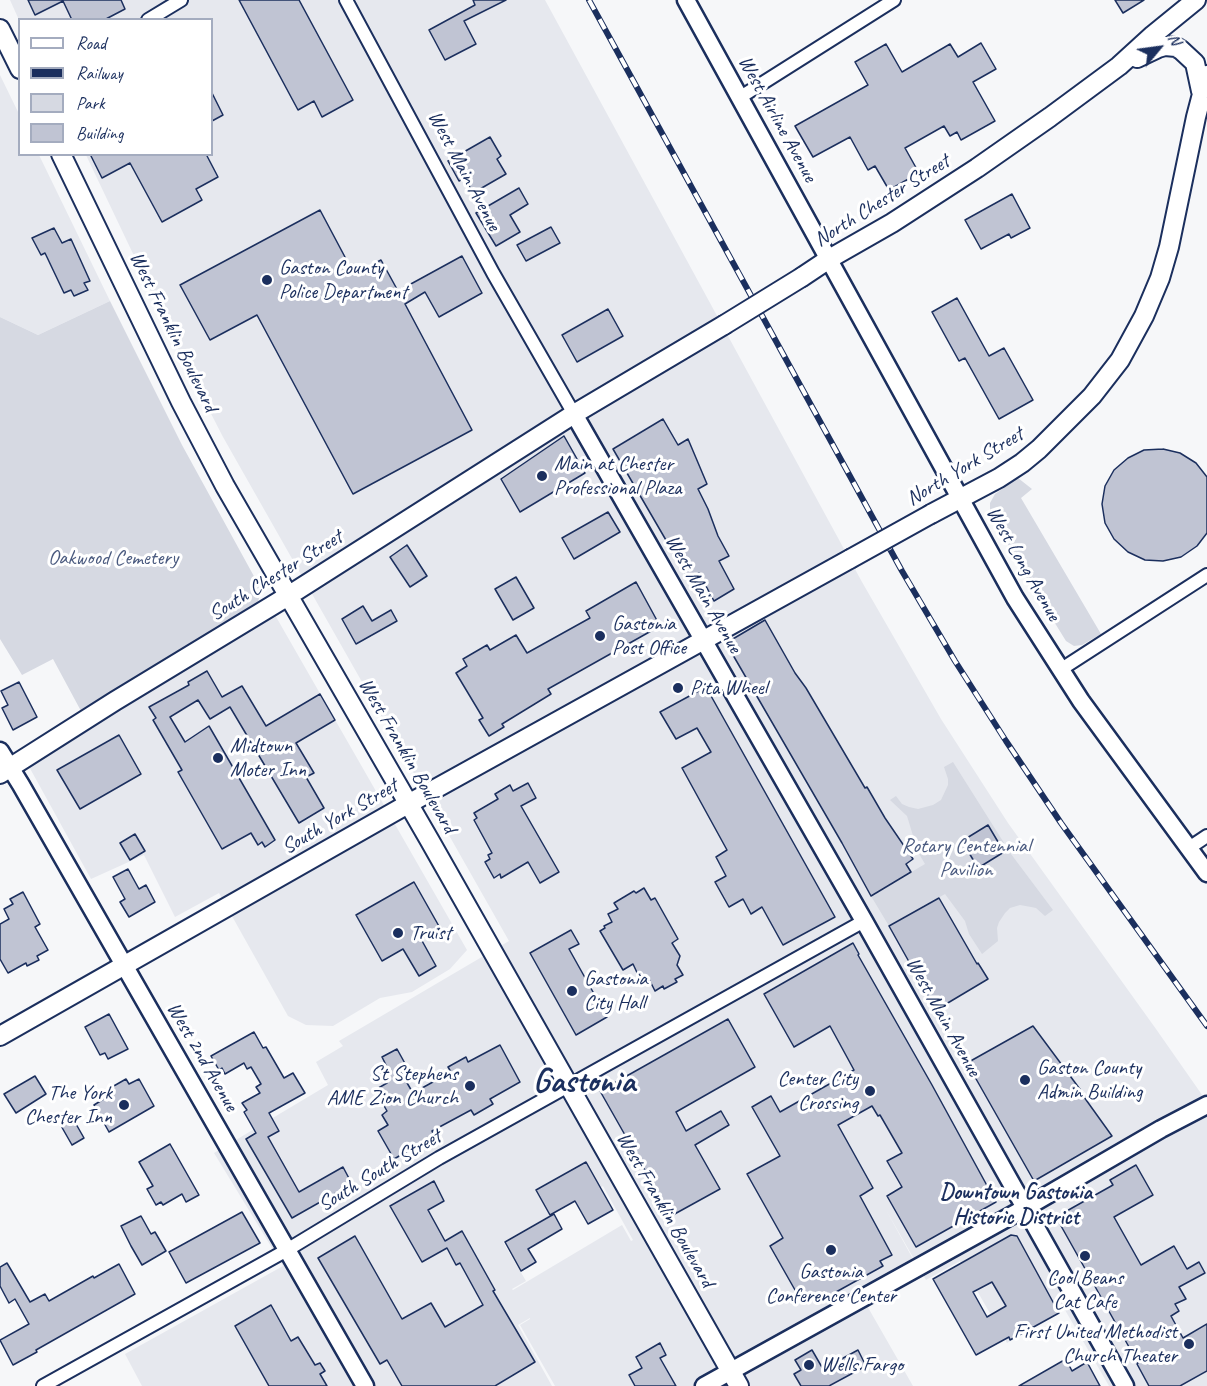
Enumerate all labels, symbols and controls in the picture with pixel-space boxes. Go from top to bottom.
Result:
legend [18,18,213,156]
north arrow [1129,18,1189,78]
text: N [1164,30,1186,48]
text: Road [76,32,106,54]
street label: West Airline Avenue [732,51,822,187]
text: Railway [76,62,123,84]
text: Park [76,92,105,114]
street label: West Main Avenue [422,107,506,235]
text: Building [76,122,123,144]
street label: North Chester Street [810,149,954,253]
street label: West Franklin Boulevard [123,248,223,416]
place label: Gaston County Police Department [279,255,407,305]
marker: Gaston County Police Department [260,273,274,287]
street label: North York Street [902,422,1028,512]
place label: Main at Chester Professional Plaza [554,451,682,501]
marker: Main at Chester Professional Plaza [535,469,549,483]
street label: West Long Avenue [980,502,1066,626]
street label: South Chester Street [205,525,347,627]
street label: West Main Avenue [659,530,747,658]
park label: Oakwood Cemetery [48,545,178,571]
place label: Gastonia Post Office [612,611,686,661]
marker: Gastonia Post Office [593,629,607,643]
street label: West Franklin Boulevard [352,674,462,838]
place label: Pita Wheel [690,675,767,701]
marker: Pita Wheel [671,681,685,695]
place label: Midtown Moter Inn [230,733,306,783]
marker: Midtown Moter Inn [211,751,225,765]
street label: South York Street [278,774,402,860]
park label: Rotary Centennial Pavilion [901,833,1031,883]
place label: Truist [410,920,451,946]
marker: Truist [391,926,405,940]
street label: West Main Avenue [900,953,986,1081]
place label: Gastonia City Hall [584,966,647,1016]
marker: Gastonia City Hall [565,984,579,998]
street label: West 2nd Avenue [161,998,243,1116]
place label: Gaston County Admin Building [1037,1055,1142,1105]
place label: St Stephens AME Zion Church [327,1061,458,1111]
district label: Gastonia [533,1062,635,1102]
place label: Center City Crossing [777,1066,858,1116]
marker: Gaston County Admin Building [1018,1073,1032,1087]
marker: St Stephens AME Zion Church [463,1079,477,1093]
place label: The York Chester Inn [25,1080,112,1130]
marker: Center City Crossing [863,1084,877,1098]
marker: The York Chester Inn [117,1098,131,1112]
street label: South South Street [314,1124,446,1218]
street label: West Franklin Boulevard [610,1128,720,1292]
district label: Downtown Gastonia Historic District [940,1180,1092,1232]
marker: Gastonia Conference Center [824,1243,838,1257]
marker: Cool Beans Cat Cafe [1078,1249,1092,1263]
place label: Gastonia Conference Center [766,1259,896,1309]
place label: Cool Beans Cat Cafe [1047,1265,1123,1315]
place label: First United Methodist Church Theater [1014,1319,1177,1369]
marker: First United Methodist Church Theater [1182,1337,1196,1351]
place label: Wells Fargo [821,1352,903,1378]
marker: Wells Fargo [802,1358,816,1372]

